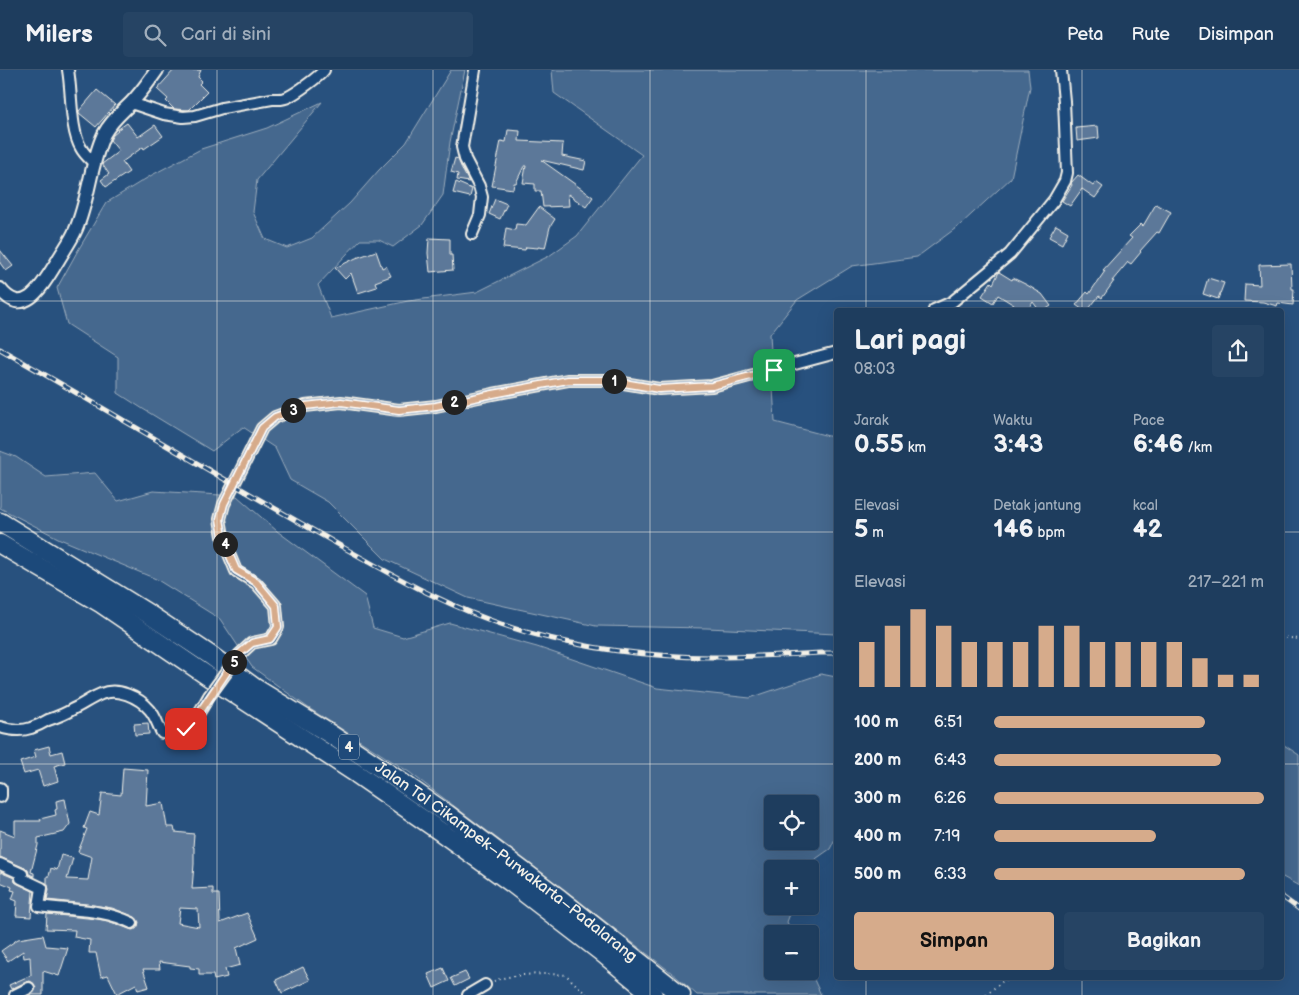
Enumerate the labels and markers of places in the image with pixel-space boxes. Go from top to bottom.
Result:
pin [753,349,795,391]
pin: 1 [602,368,626,394]
pin: 2 [442,390,466,414]
pin: 3 [280,398,306,422]
pin: 4 [212,532,238,556]
pin: 5 [222,650,246,674]
pin [165,708,207,750]

